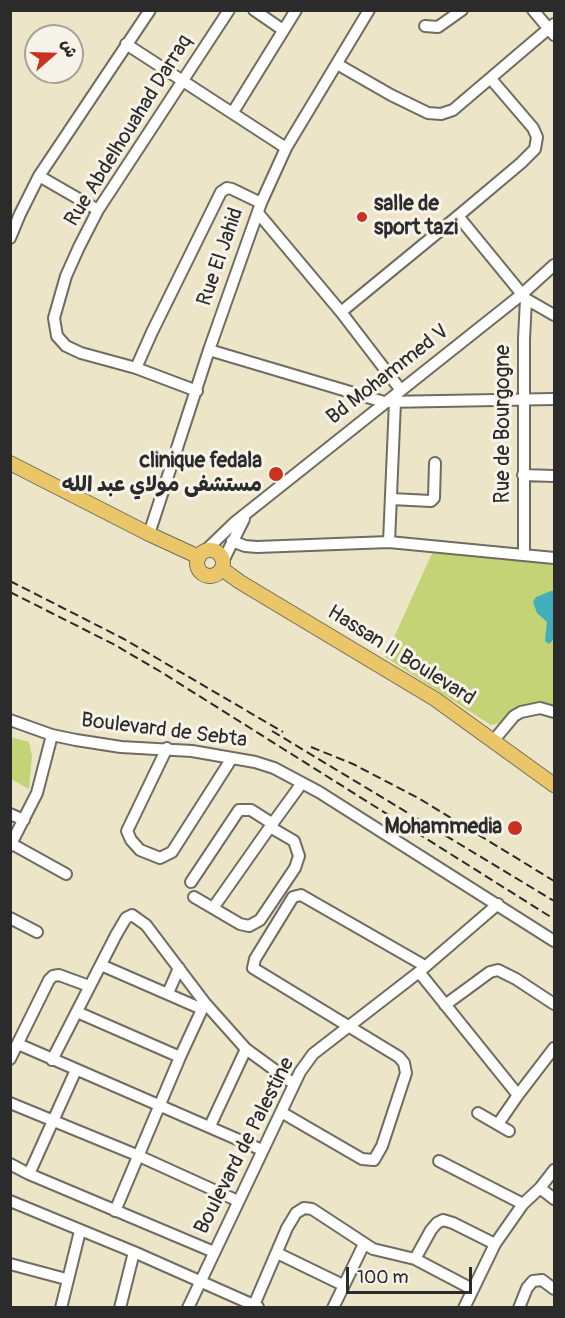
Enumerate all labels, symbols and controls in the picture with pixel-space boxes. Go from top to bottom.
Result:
north arrow [24,24,84,84]
street label: Rue Abdelhouahad Darraq [60,31,198,231]
text: ش [57,37,81,60]
place label: salle de sport tazi [374,192,458,242]
street label: Rue El Jahid [192,205,250,309]
marker: salle de sport tazi [355,210,369,224]
street label: Bd Mohammed V [322,320,454,430]
street label: Rue de Bourgogne [491,345,517,503]
place label: clinique fedala مستشفى مولاي عبد الله [62,449,262,499]
marker: clinique fedala مستشفى مولاي عبد الله [267,465,285,483]
street label: Hassan II Boulevard [322,600,480,712]
street label: Boulevard de Sebta [80,708,248,754]
place label: Mohammedia [385,815,502,841]
marker: Mohammedia [506,819,524,837]
street label: Boulevard de Palestine [189,1053,301,1239]
scale bar [349,1255,475,1293]
text: 100 m [357,1266,409,1289]

